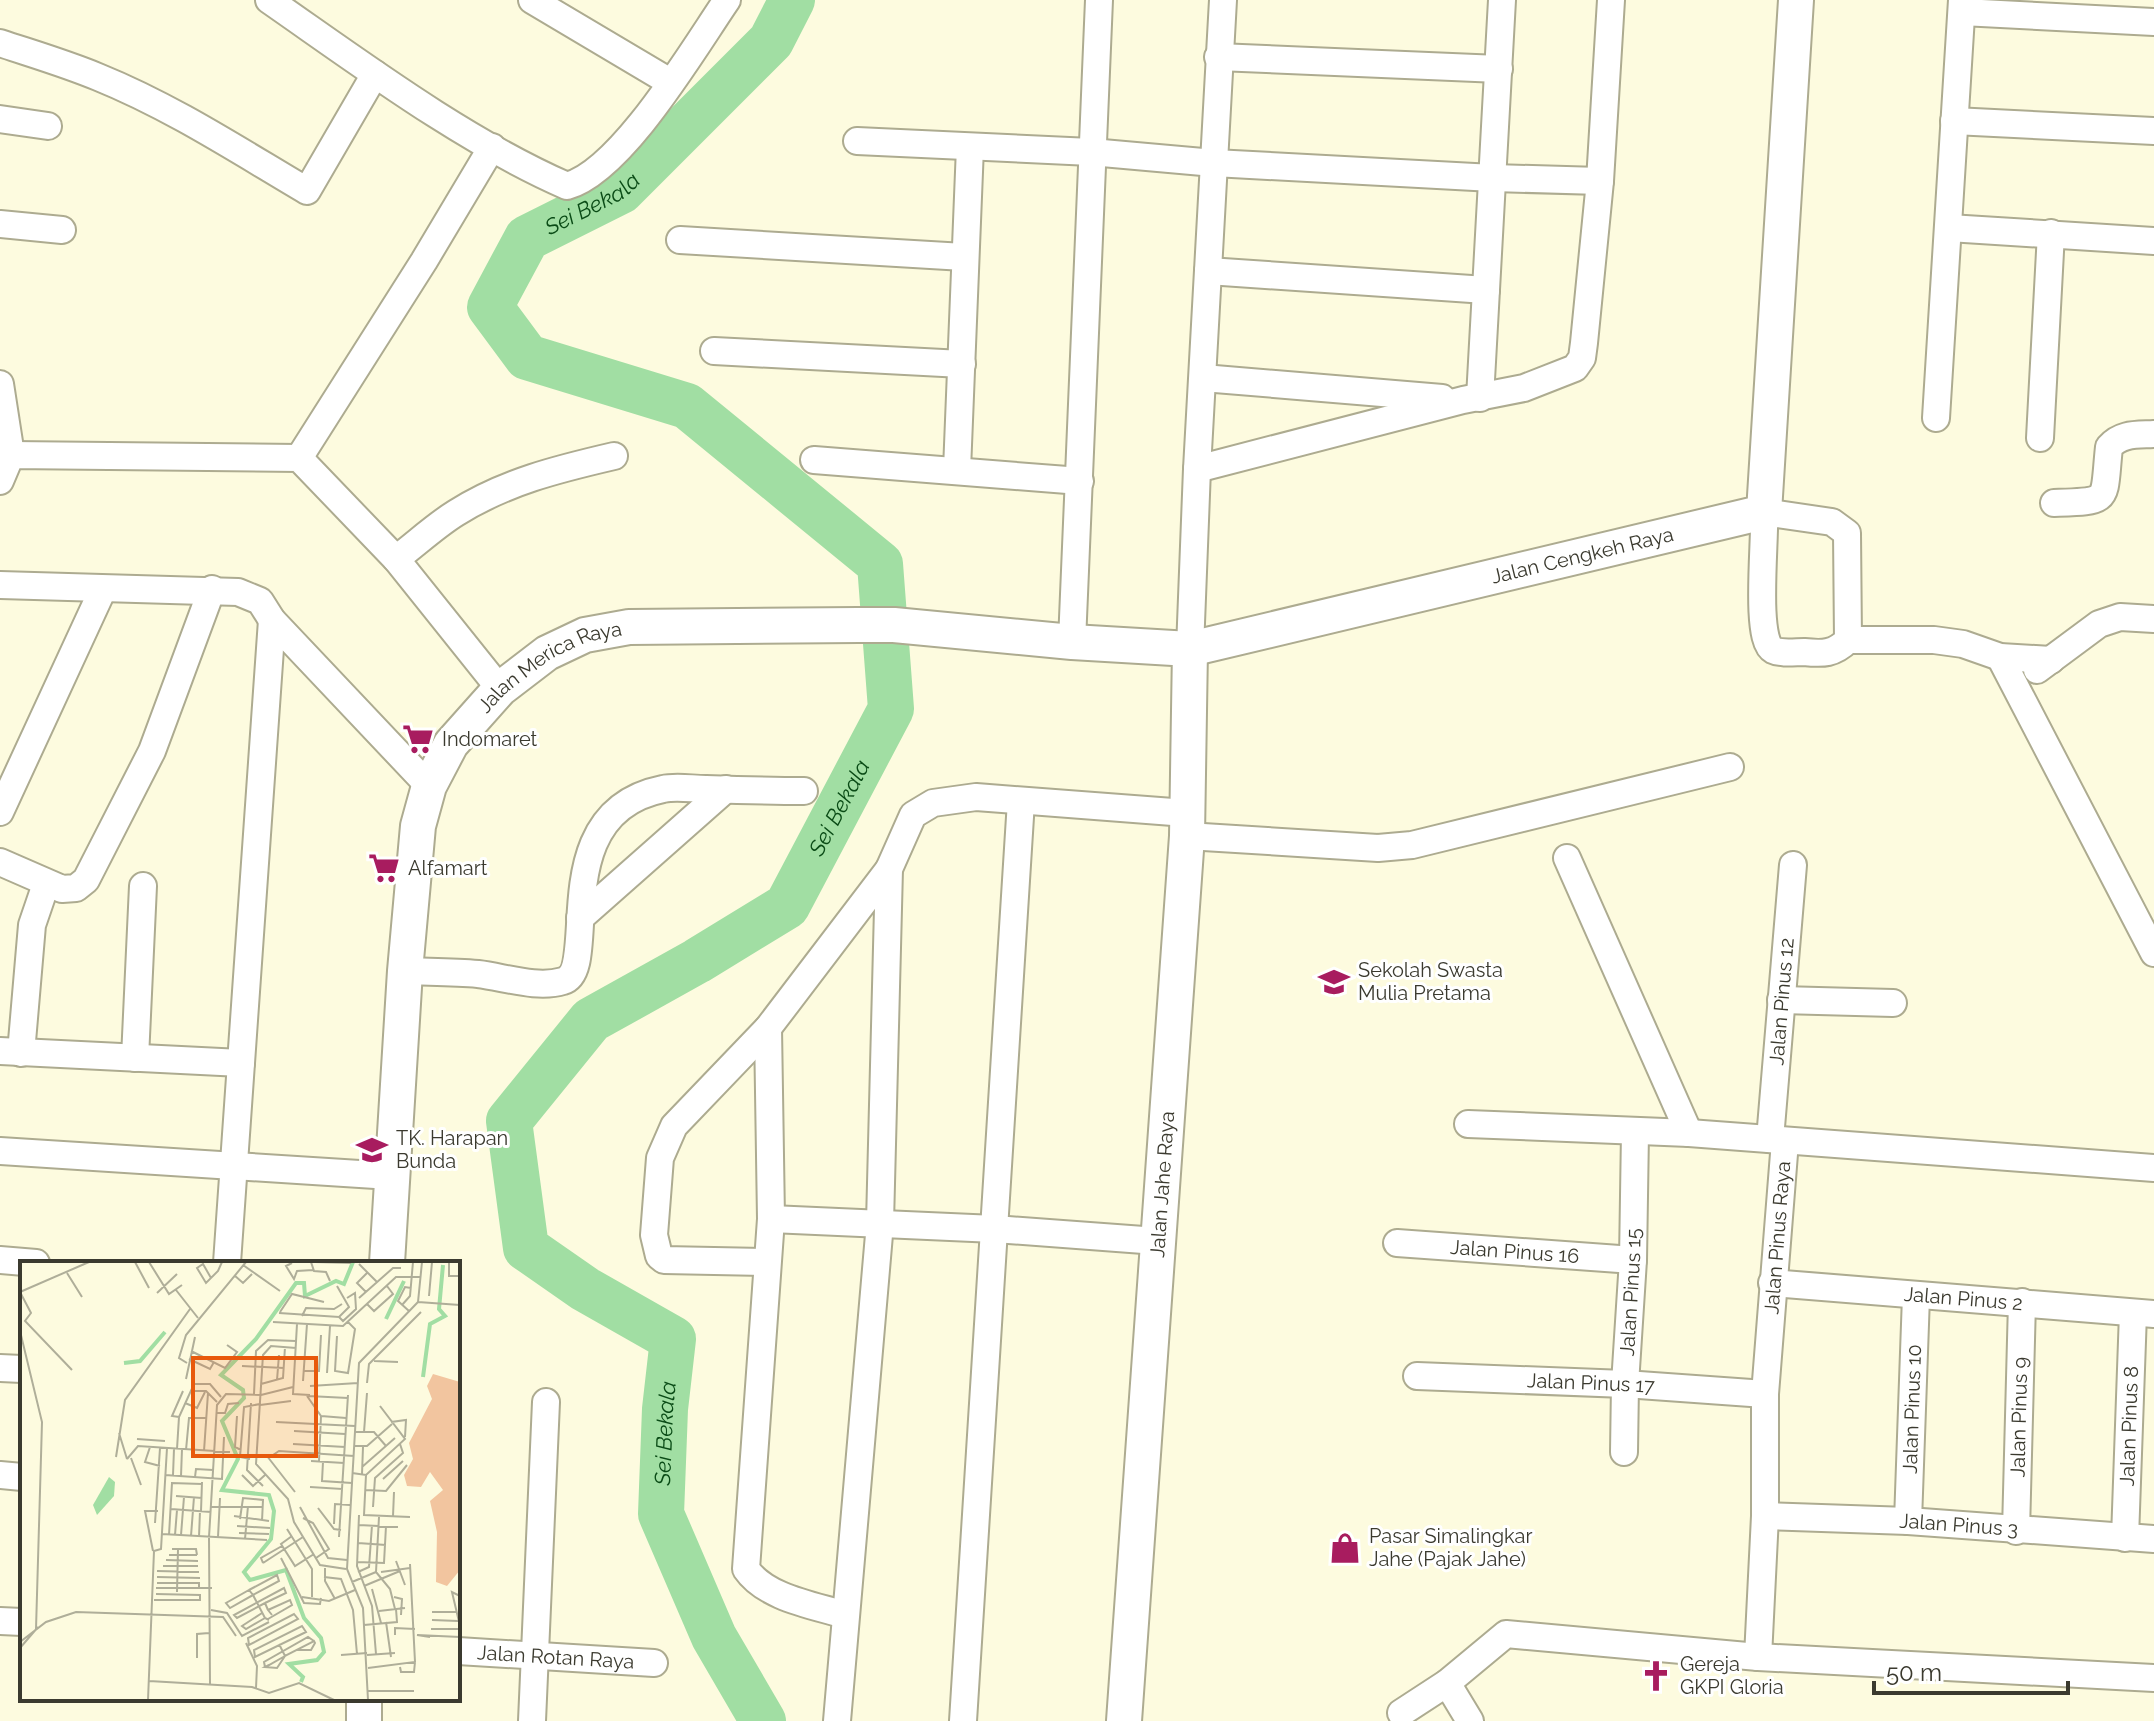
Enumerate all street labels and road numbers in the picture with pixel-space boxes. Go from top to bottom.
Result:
street label: Jalan Cengkeh Raya [1489,522,1676,589]
street label: Jalan Merica Raya [473,617,624,718]
street label: Jalan Pinus 12 [1764,937,1799,1066]
street label: Jalan Jahe Raya [1145,1110,1179,1258]
street label: Jalan Pinus Raya [1759,1160,1795,1315]
street label: Jalan Pinus 15 [1615,1228,1645,1357]
street label: Jalan Pinus 16 [1449,1235,1580,1268]
street label: Jalan Pinus 2 [1903,1282,2024,1315]
street label: Jalan Pinus 10 [1898,1344,1926,1474]
street label: Jalan Pinus 9 [2005,1357,2033,1478]
street label: Jalan Pinus 8 [2115,1365,2143,1487]
street label: Jalan Pinus 17 [1527,1368,1656,1398]
street label: Jalan Pinus 3 [1899,1509,2019,1541]
street label: Jalan Rotan Raya [477,1640,635,1674]

